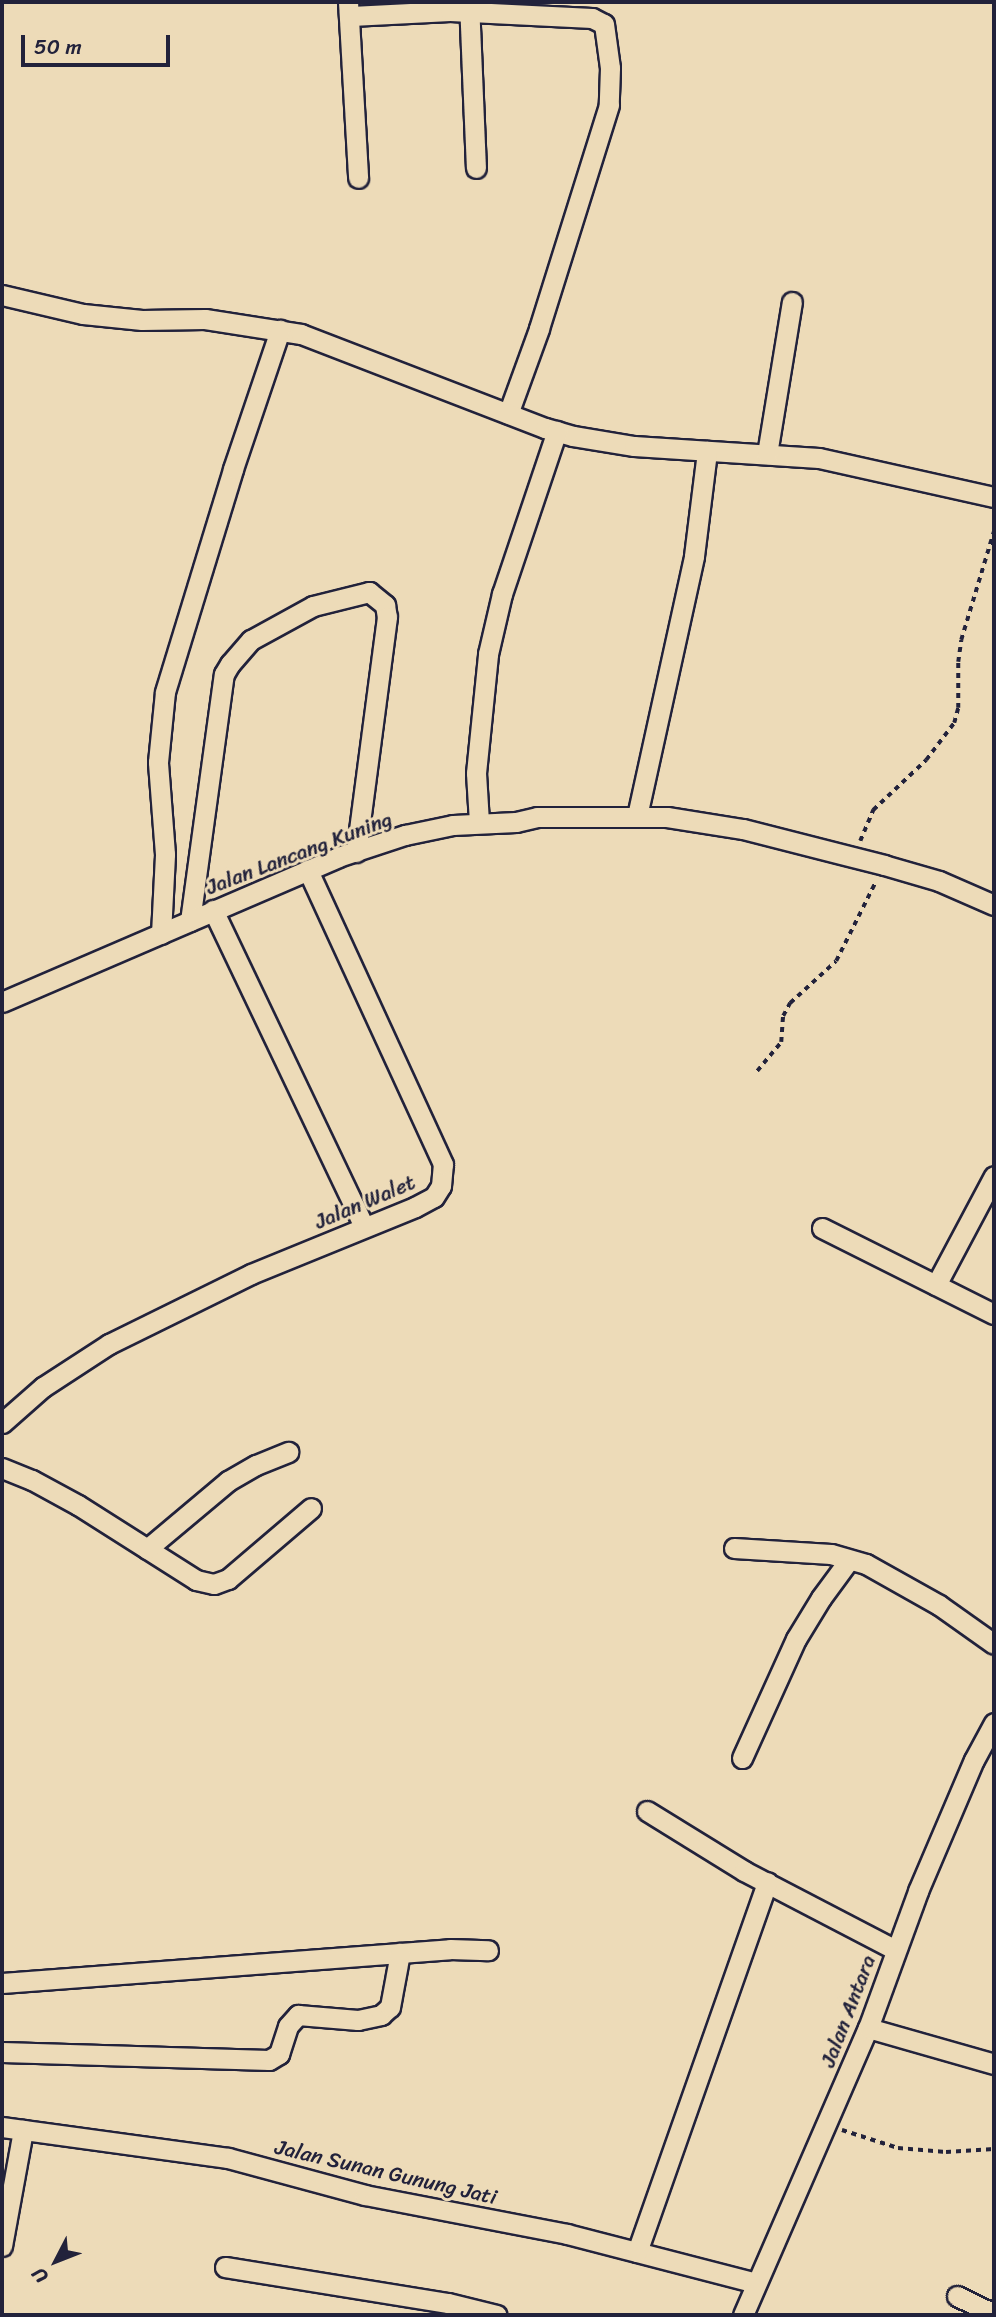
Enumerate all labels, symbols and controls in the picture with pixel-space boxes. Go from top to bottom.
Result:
scale bar [24,21,173,65]
text: 50 m [34,28,82,66]
street label: Jalan Lancang Kuning [203,806,395,900]
street label: Jalan Walet [311,1170,419,1234]
street label: Jalan Antara [815,1952,881,2070]
street label: Jalan Sunan Gunung Jati [273,2134,499,2210]
north arrow [21,2226,91,2296]
text: U [24,2260,56,2291]

